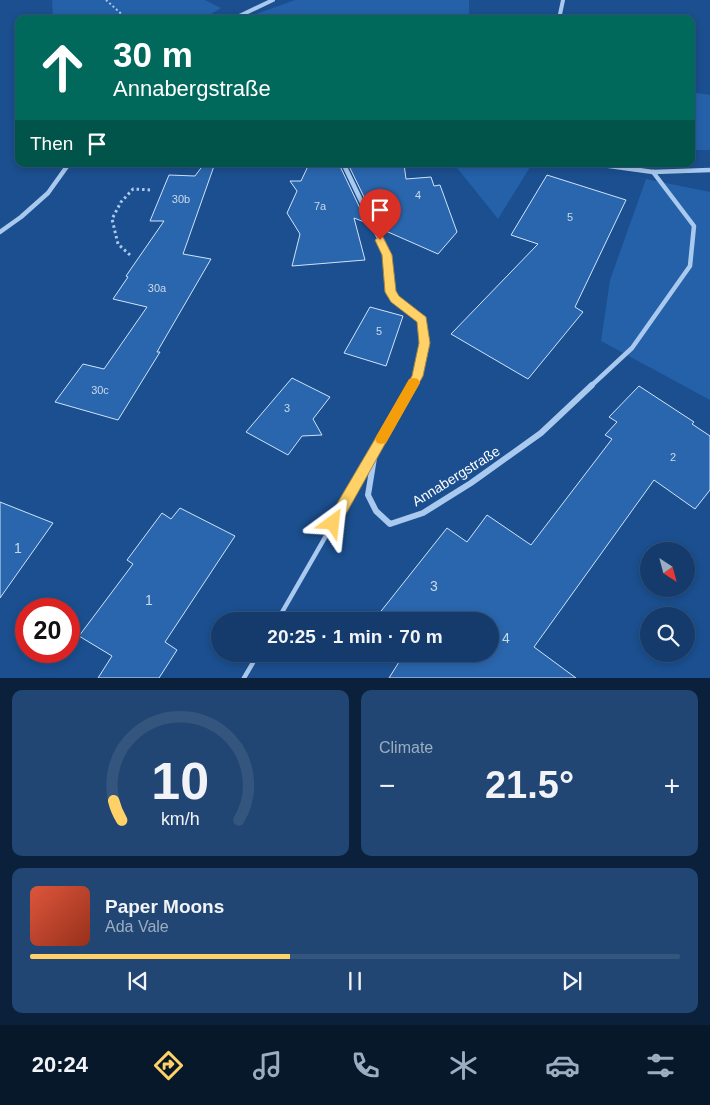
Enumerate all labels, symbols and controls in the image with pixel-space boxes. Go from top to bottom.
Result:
icon: ahead [30,35,95,100]
text: 30 m [113,35,193,74]
text: Annabergstraße [113,76,271,101]
icon: arrive [83,130,111,158]
text: Then [30,133,73,154]
pin [359,189,401,240]
house number: 4 [415,189,421,201]
house number: 30b [172,193,190,205]
icon: arrive [366,196,394,224]
house number: 7a [314,200,327,212]
house number: 5 [567,211,573,223]
house number: 30a [148,282,167,294]
house number: 5 [376,325,382,337]
house number: 30c [91,384,109,396]
house number: 3 [284,402,290,414]
street label: Annabergstraße [409,443,503,509]
house number: 2 [670,451,676,463]
position arrow [306,496,358,548]
house number: 1 [14,540,22,556]
north arrow [640,542,695,598]
map controls [640,542,695,662]
house number: 3 [430,578,438,594]
house number: 1 [145,592,153,608]
speed limit sign: 20 [15,598,80,663]
button: search [640,607,695,662]
text: 20:25 · 1 min · 70 m [267,626,443,647]
house number: 4 [502,630,510,646]
text: Climate [379,739,433,756]
text: 10 [152,752,209,810]
text: 21.5° [485,764,574,806]
text: − [379,770,395,801]
text: + [664,770,680,801]
text: km/h [161,809,200,829]
text: Paper Moons [105,896,224,917]
text: Ada Vale [105,918,169,935]
icon: previous [124,967,152,995]
icon: pause [341,967,369,995]
icon: next [558,967,586,995]
icon: directions [151,1048,186,1083]
icon: music [250,1048,285,1083]
icon: phone [348,1048,383,1083]
icon: climate [446,1048,481,1083]
icon: car [545,1048,580,1083]
icon: filters [643,1048,678,1083]
text: 20:24 [32,1052,88,1077]

